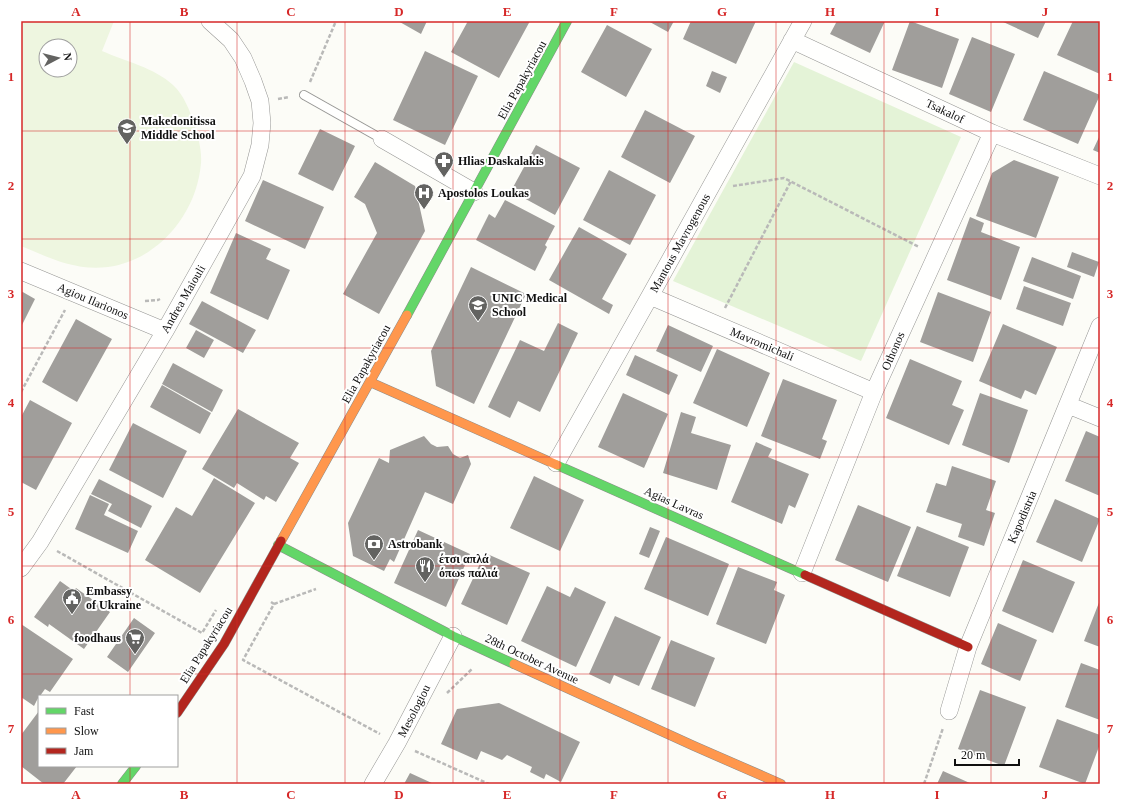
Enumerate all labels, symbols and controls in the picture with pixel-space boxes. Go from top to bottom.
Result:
text: A [71,4,81,19]
text: B [180,4,189,19]
text: C [286,4,296,19]
text: D [394,4,404,19]
text: E [503,4,511,19]
text: F [610,4,618,19]
text: G [717,4,727,19]
text: H [825,4,835,19]
text: I [934,4,940,19]
text: J [1042,4,1049,19]
north arrow [38,38,78,78]
street label: Elia Papakyriacou [495,38,549,122]
text: N [61,52,74,62]
text: 1 [8,69,14,84]
text: 1 [1107,69,1113,84]
street label: Tsakalof [923,96,967,126]
place label: Makedonitissa Middle School [141,114,216,142]
school or university icon: Makedonitissa Middle School [116,117,138,145]
pharmacy icon: Hlias Daskalakis [433,150,455,178]
place label: Hlias Daskalakis [458,154,544,168]
text: 2 [8,178,14,193]
text: 2 [1107,178,1113,193]
hospital icon: Apostolos Loukas [413,182,435,210]
place label: Apostolos Loukas [438,186,529,200]
street label: Mantous Mavrogenous [647,191,713,295]
street label: Andrea Maiouli [158,262,208,336]
street label: Agiou Ilarionos [55,280,131,322]
text: 3 [8,286,15,301]
text: 3 [1107,286,1114,301]
place label: UNIC Medical School [492,291,568,319]
school or university icon: UNIC Medical School [467,294,489,322]
street label: Elia Papakyriacou [339,322,393,406]
street label: Mavromichali [728,324,797,364]
street label: Othonos [878,329,908,372]
text: 4 [8,395,15,410]
text: 4 [1107,395,1114,410]
street label: Agias Lavras [642,484,706,522]
street label: Kapodistria [1005,488,1040,546]
text: 5 [8,504,15,519]
text: 5 [1107,504,1114,519]
bank icon: Astrobank [363,533,385,561]
place label: Astrobank [388,537,443,551]
place label: έτσι απλά όπωs παλιά [439,552,498,580]
restaurant icon: έτσι απλά όπωs παλιά [414,555,436,583]
place label: Embassy of Ukraine [86,584,142,612]
public building icon: Embassy of Ukraine [61,587,83,615]
street label: Elia Papakyriacou [177,604,235,686]
text: 6 [8,612,15,627]
text: 6 [1107,612,1114,627]
supermarket icon: foodhaus [124,627,146,655]
place label: foodhaus [74,631,121,645]
street label: 28th October Avenue [483,631,581,687]
street label: Mesologiou [395,682,433,740]
legend [38,695,178,767]
text: Fast [74,704,95,718]
text: 7 [8,721,15,736]
text: 7 [1107,721,1114,736]
text: Slow [74,724,99,738]
scale bar [955,741,1019,767]
text: Jam [74,744,94,758]
text: 20 m [961,748,986,762]
text: A [71,787,81,802]
text: B [180,787,189,802]
text: C [286,787,296,802]
text: D [394,787,404,802]
text: E [503,787,511,802]
text: F [610,787,618,802]
text: G [717,787,727,802]
text: H [825,787,835,802]
text: I [934,787,940,802]
text: J [1042,787,1049,802]

